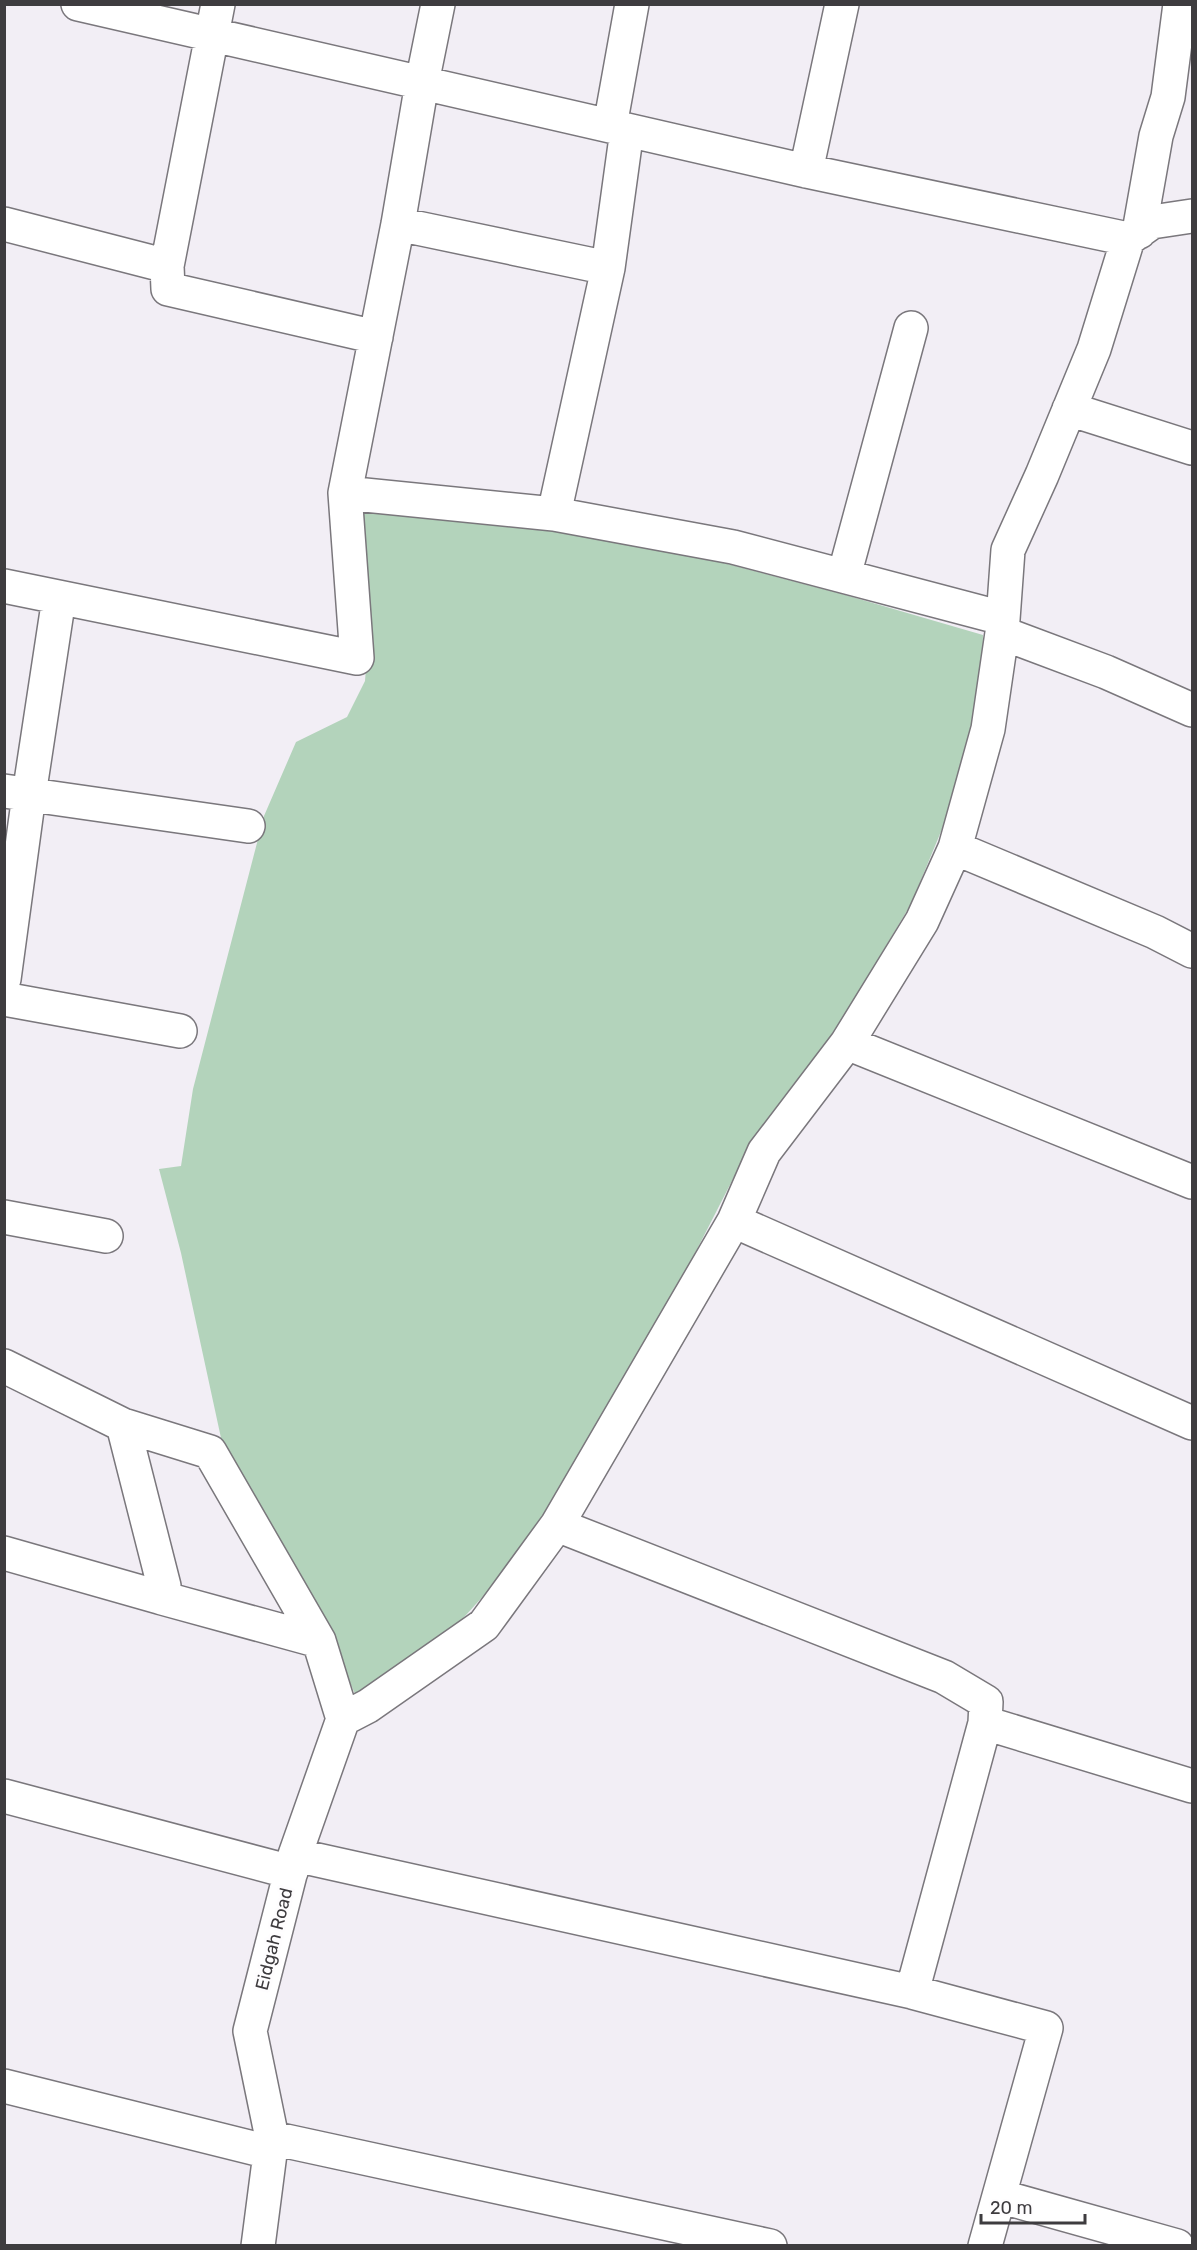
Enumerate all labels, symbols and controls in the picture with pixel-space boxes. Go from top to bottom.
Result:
street label: Eidgah Road [251,1886,297,1992]
scale bar [981,2187,1084,2225]
text: 20 m [990,2197,1032,2219]

